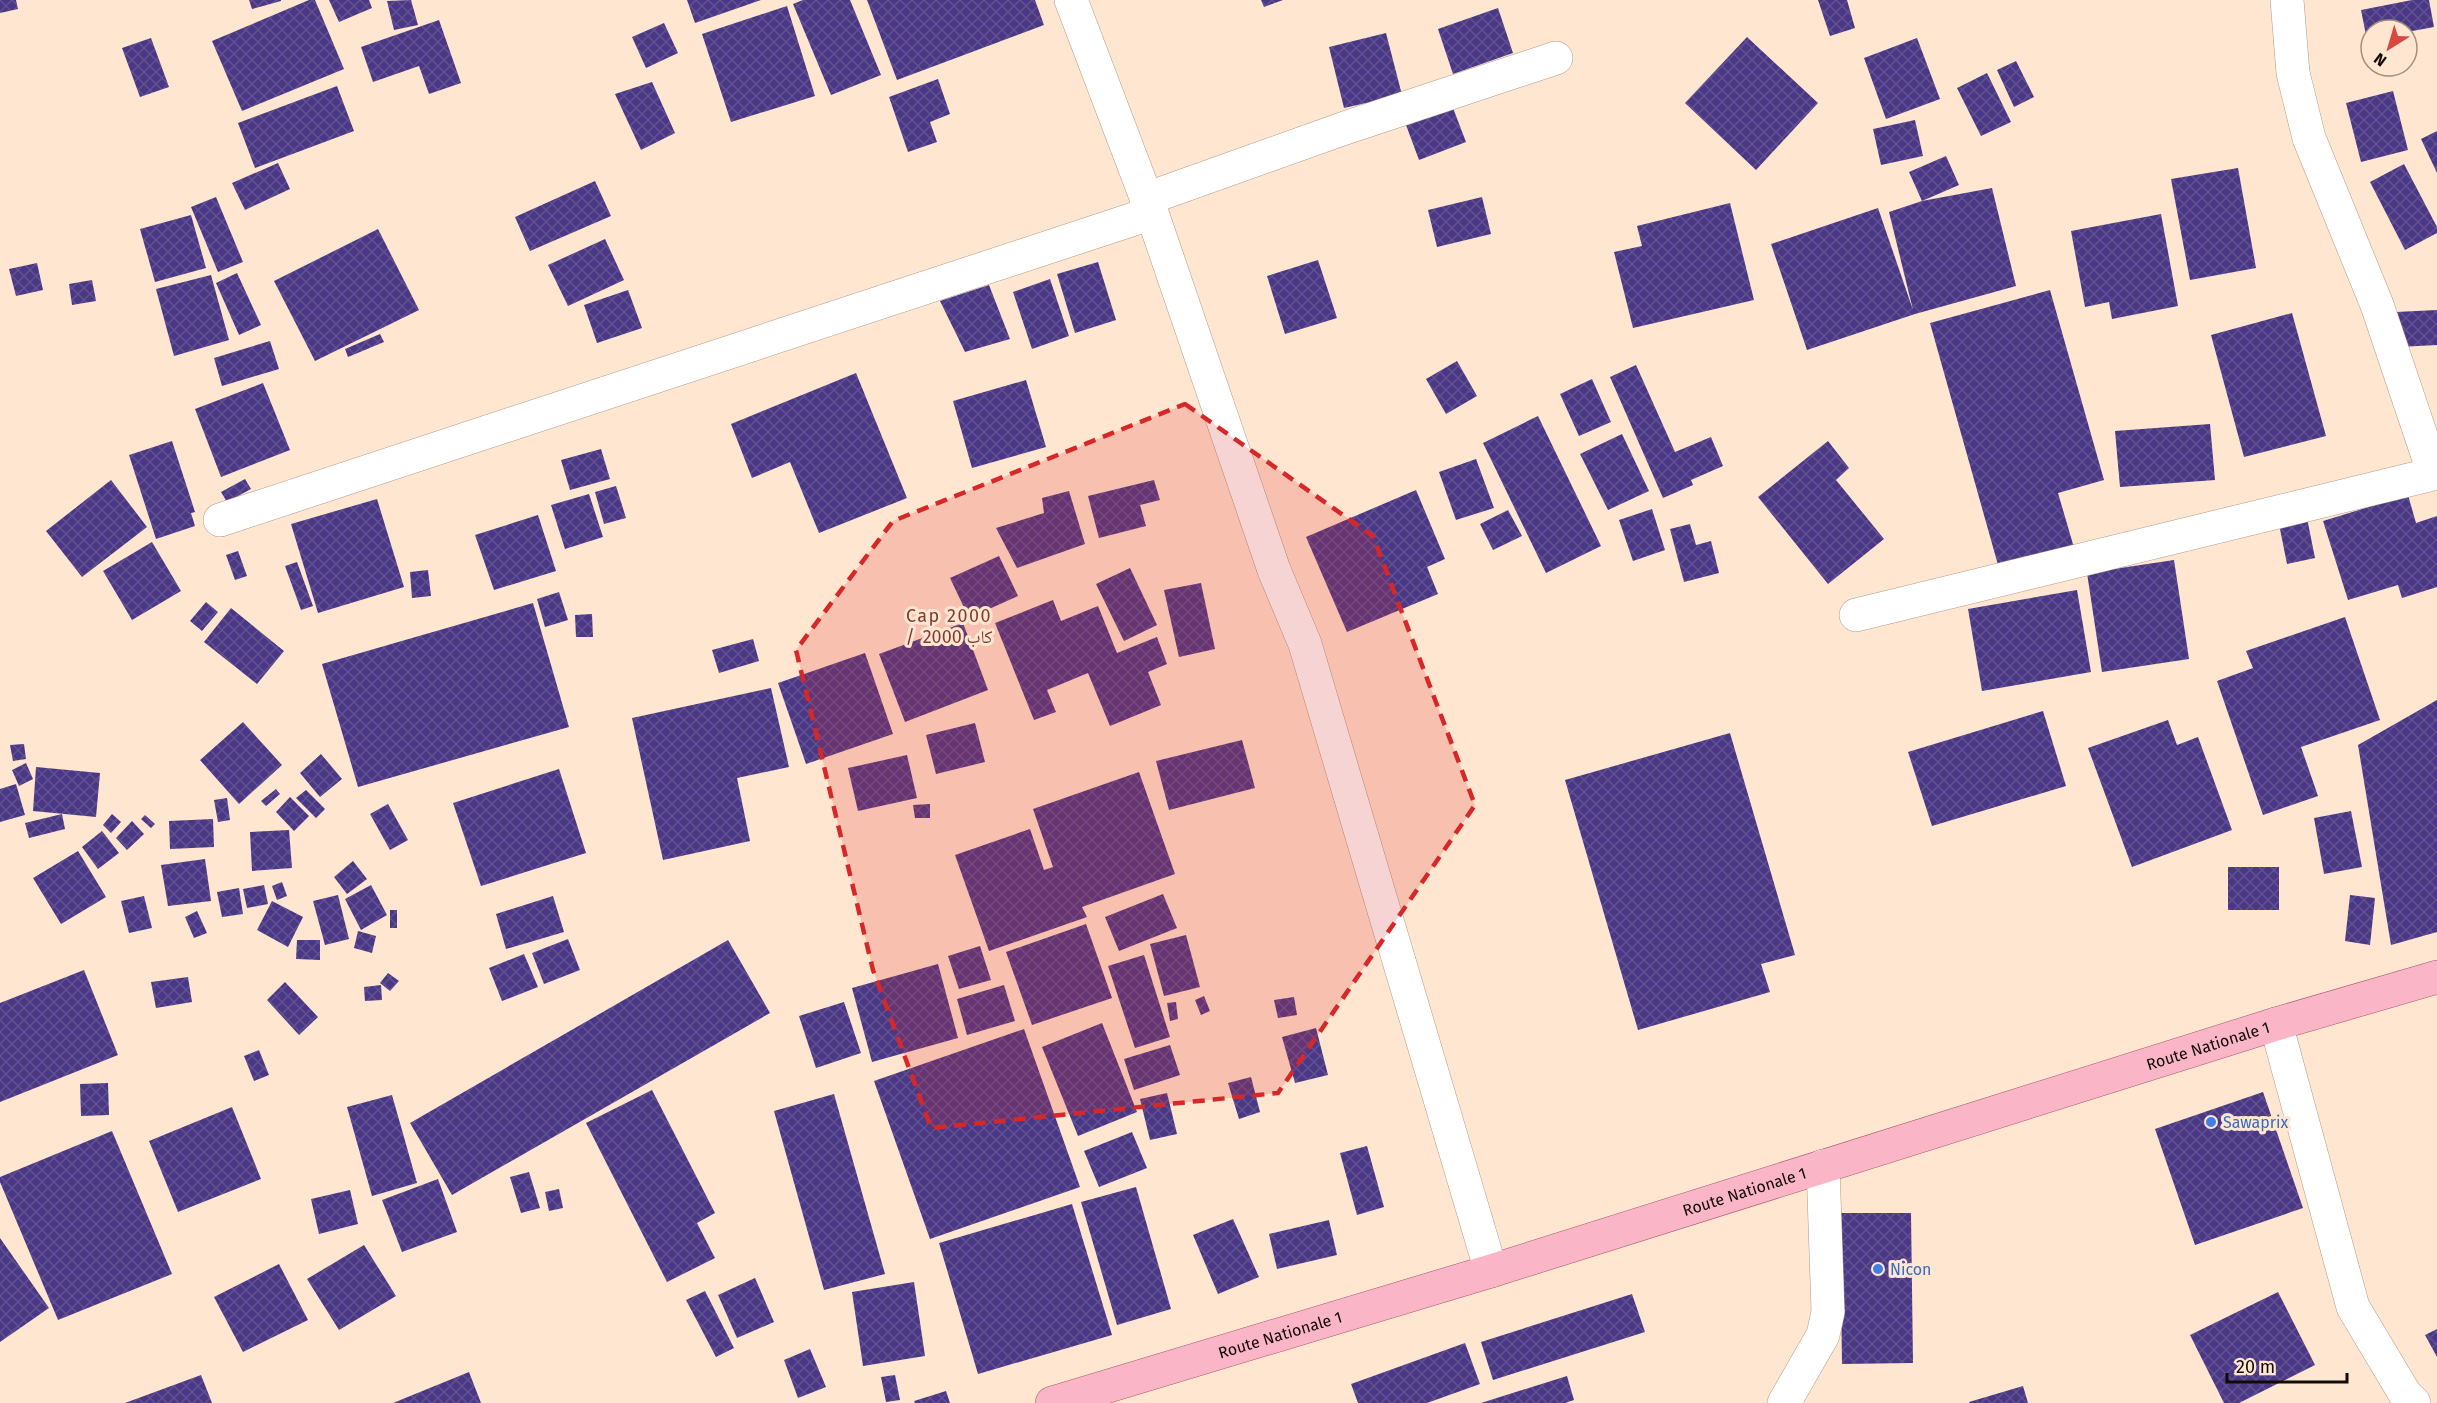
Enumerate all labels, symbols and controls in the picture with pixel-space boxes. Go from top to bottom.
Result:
north arrow [2359,18,2419,78]
text: N [2370,49,2390,70]
district label: Cap 2000 / كاب 2000 [906,605,993,648]
street label: Route Nationale 1 [2144,1018,2272,1074]
place label: Sawaprix [2223,1113,2289,1132]
marker: Sawaprix [2204,1115,2218,1129]
street label: Route Nationale 1 [1680,1163,1809,1220]
place label: Nicon [1890,1260,1932,1279]
marker: Nicon [1871,1262,1885,1276]
street label: Route Nationale 1 [1216,1307,1344,1363]
scale bar [2227,1346,2347,1384]
text: 20 m [2236,1356,2275,1378]

